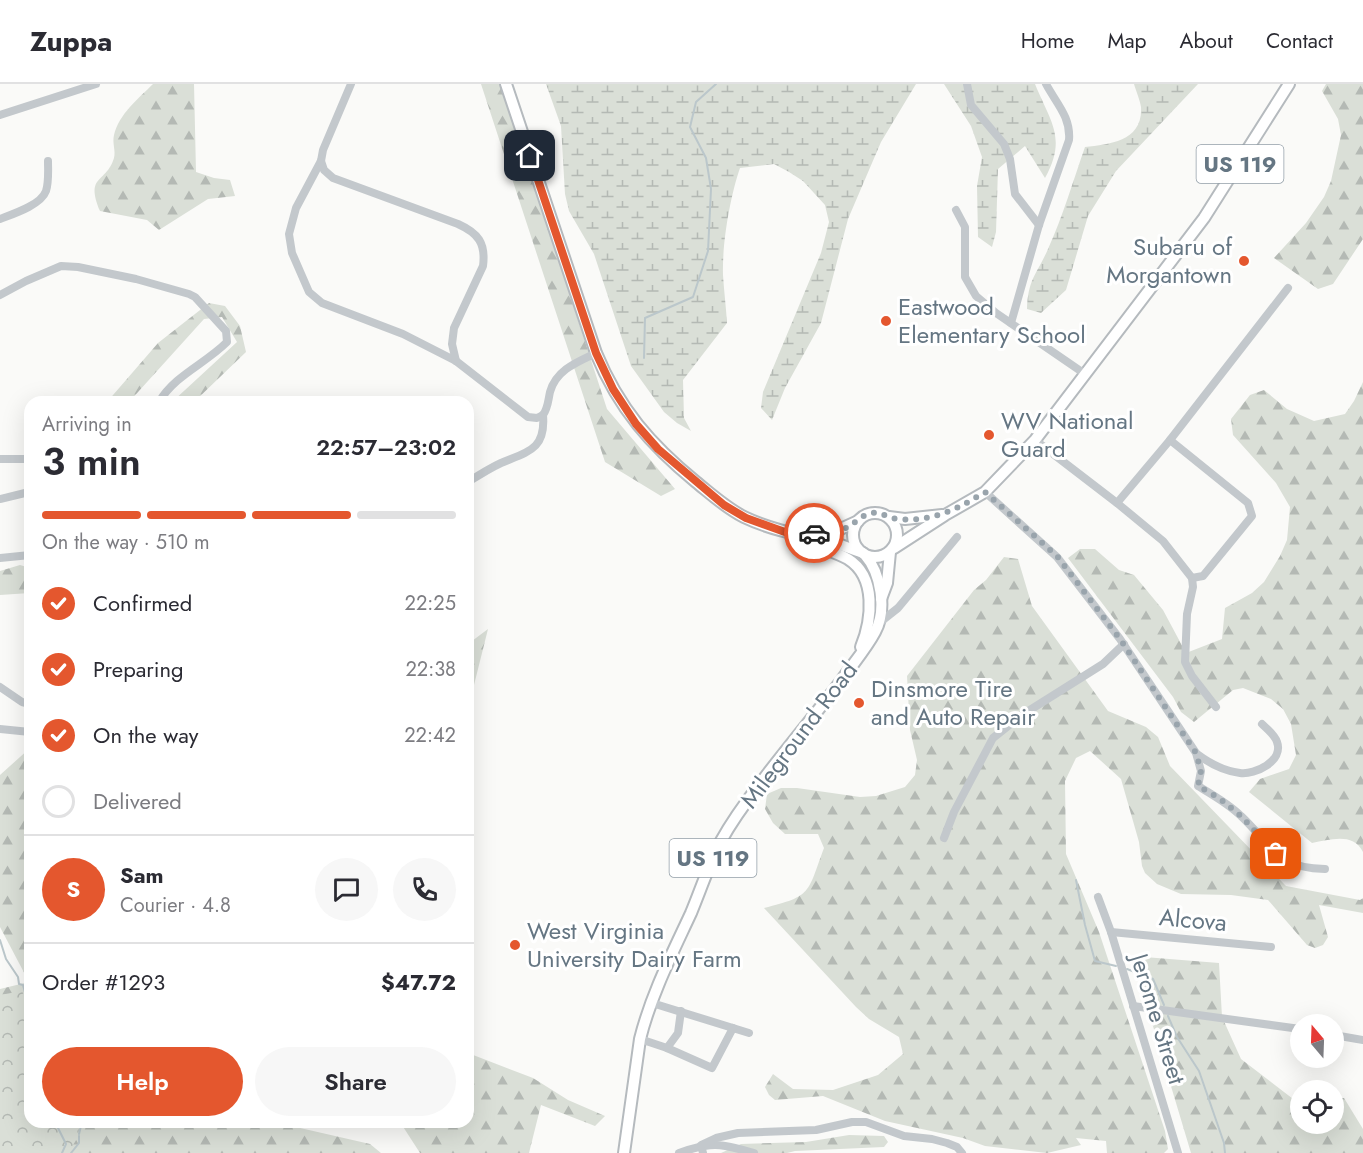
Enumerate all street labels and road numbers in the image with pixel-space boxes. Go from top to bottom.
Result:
road number: US 119 [1196,145,1284,183]
street label: Mileground Road [732,654,866,816]
road number: US 119 [670,839,756,877]
street label: Alcova [1158,899,1228,940]
street label: Jerome Street [1121,946,1195,1089]

